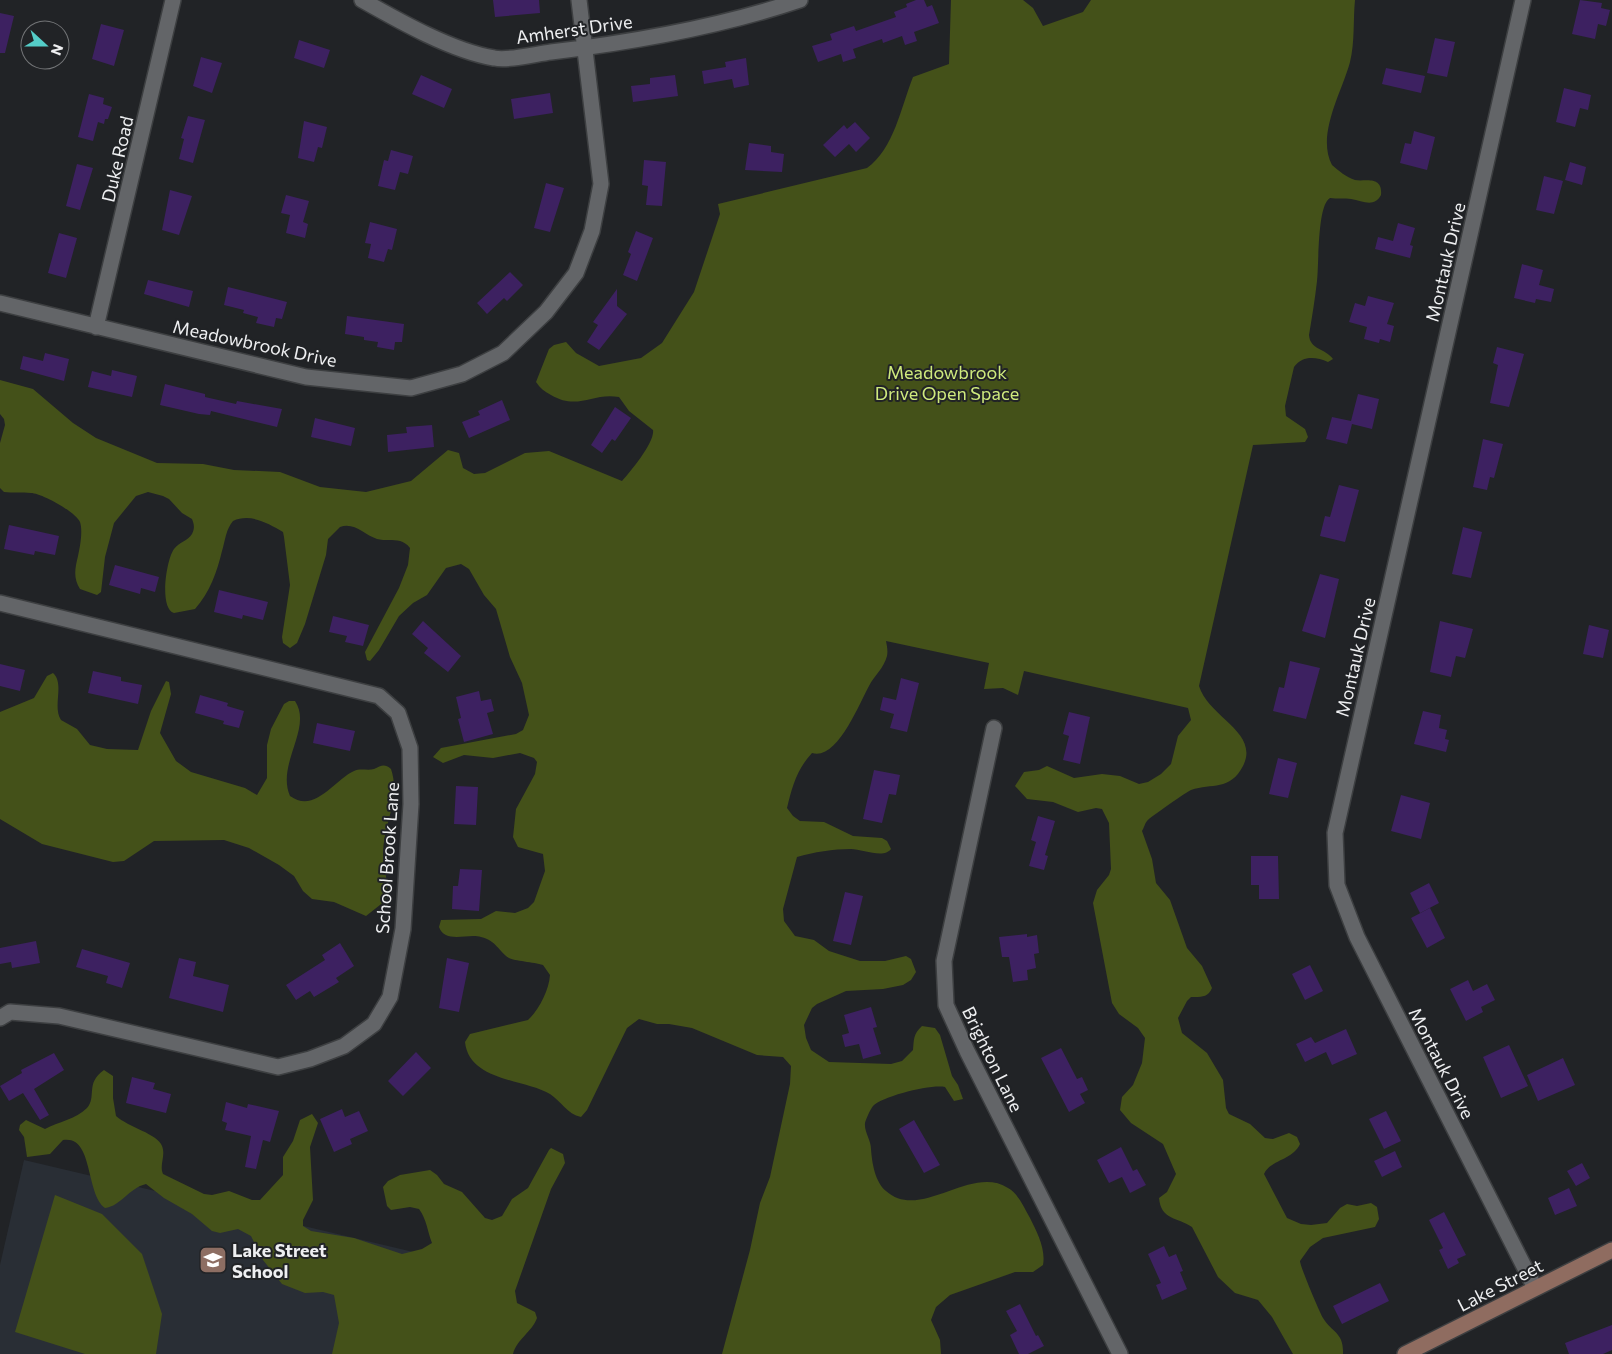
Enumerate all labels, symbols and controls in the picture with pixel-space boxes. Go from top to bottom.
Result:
street label: Amherst Drive [514,10,634,48]
north arrow [20,20,70,70]
text: N [48,42,67,58]
street label: Duke Road [96,114,138,204]
street label: Montauk Drive [1421,200,1469,324]
street label: Meadowbrook Drive [171,315,339,371]
park label: Meadowbrook Drive Open Space [875,361,1019,404]
street label: Montauk Drive [1331,595,1379,719]
street label: School Brook Lane [371,781,403,935]
street label: Brighton Lane [958,1003,1028,1115]
street label: Montauk Drive [1405,1004,1479,1122]
place label: Lake Street School [232,1239,327,1282]
school or university icon: Lake Street School [198,1245,228,1275]
street label: Lake Street [1454,1254,1546,1316]

